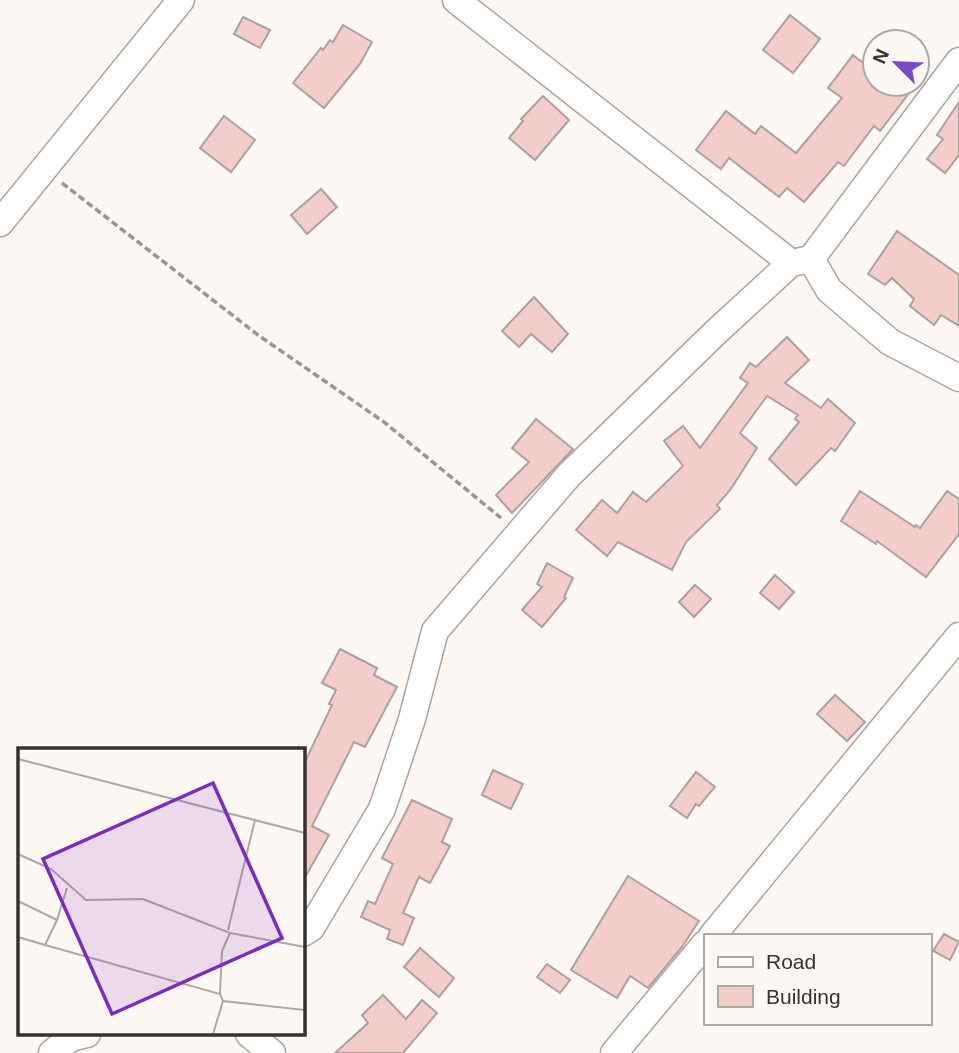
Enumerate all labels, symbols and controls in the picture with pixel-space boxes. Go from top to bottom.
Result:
north arrow [861,28,931,98]
text: N [869,46,893,67]
inset map [18,748,304,1036]
legend [704,934,931,1025]
text: Road [766,950,816,973]
text: Building [766,985,841,1008]

